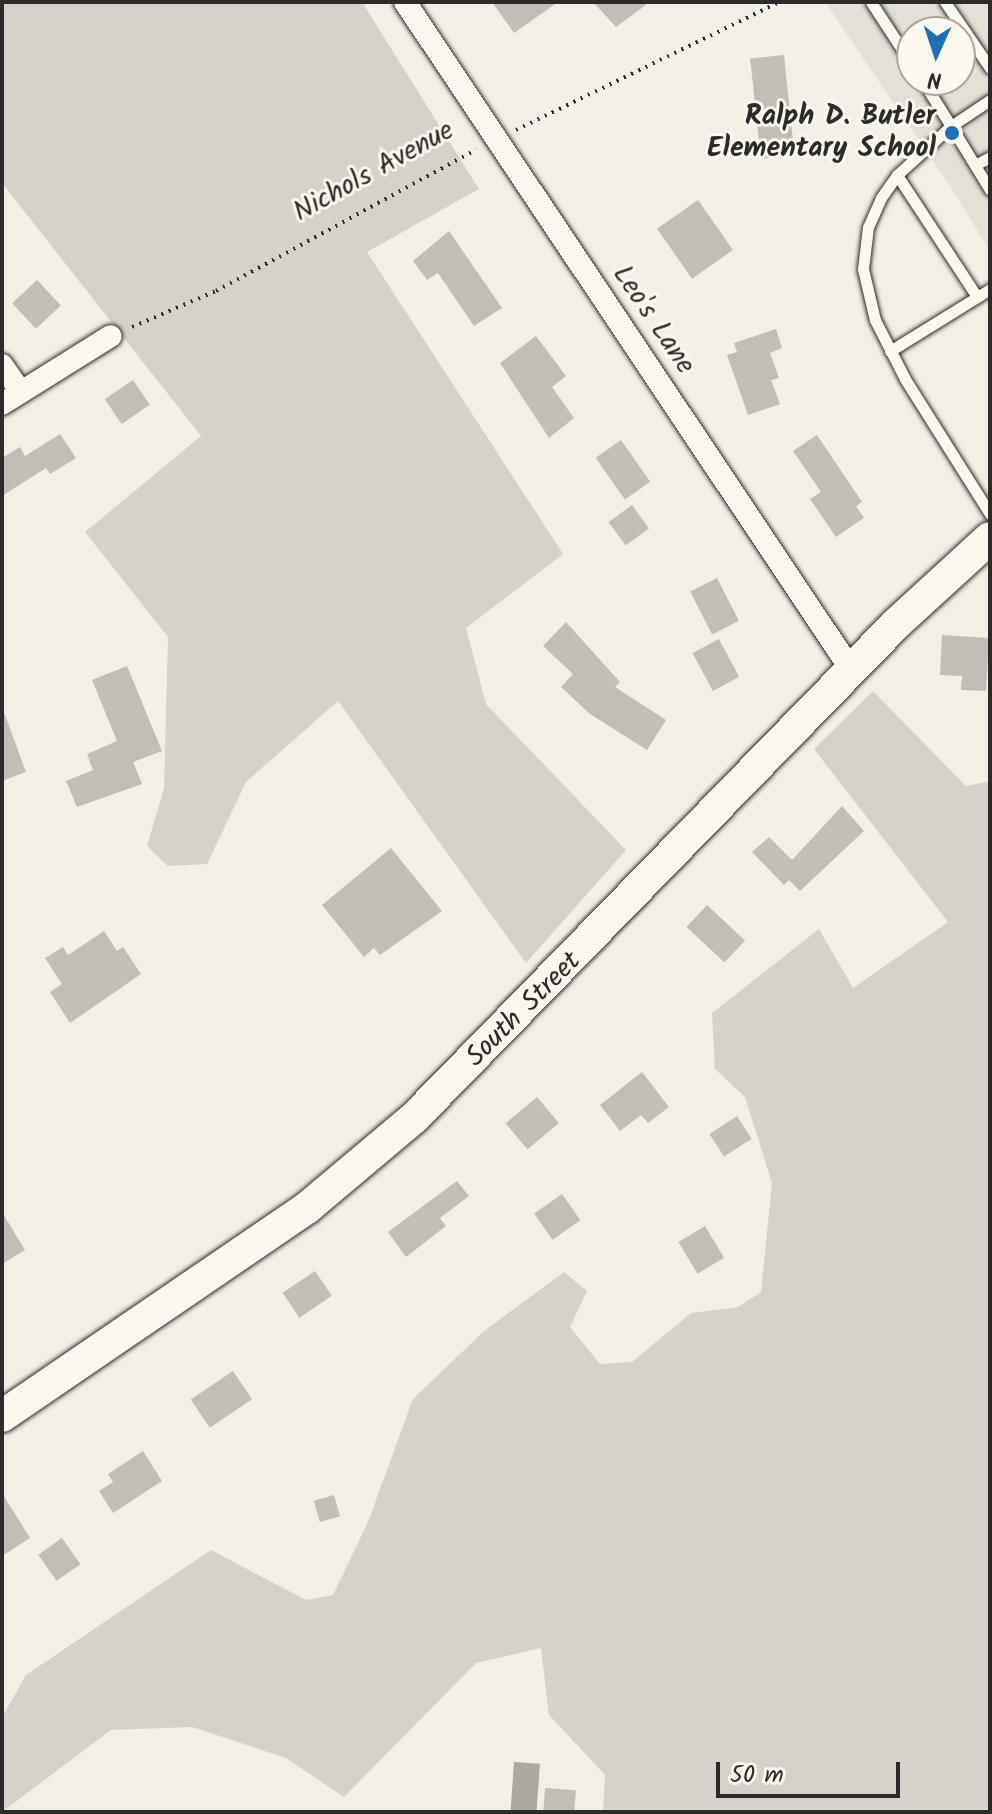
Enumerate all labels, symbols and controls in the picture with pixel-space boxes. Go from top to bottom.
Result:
north arrow [896,16,976,96]
text: N [927,61,943,96]
place label: Ralph D. Butler Elementary School [707,100,936,166]
street label: Nichols Avenue [288,114,460,230]
marker: Ralph D. Butler Elementary School [943,124,961,142]
street label: Leo's Lane [604,259,702,381]
street label: South Street [459,945,589,1075]
scale bar [720,1746,904,1796]
text: 50 m [730,1756,784,1795]

